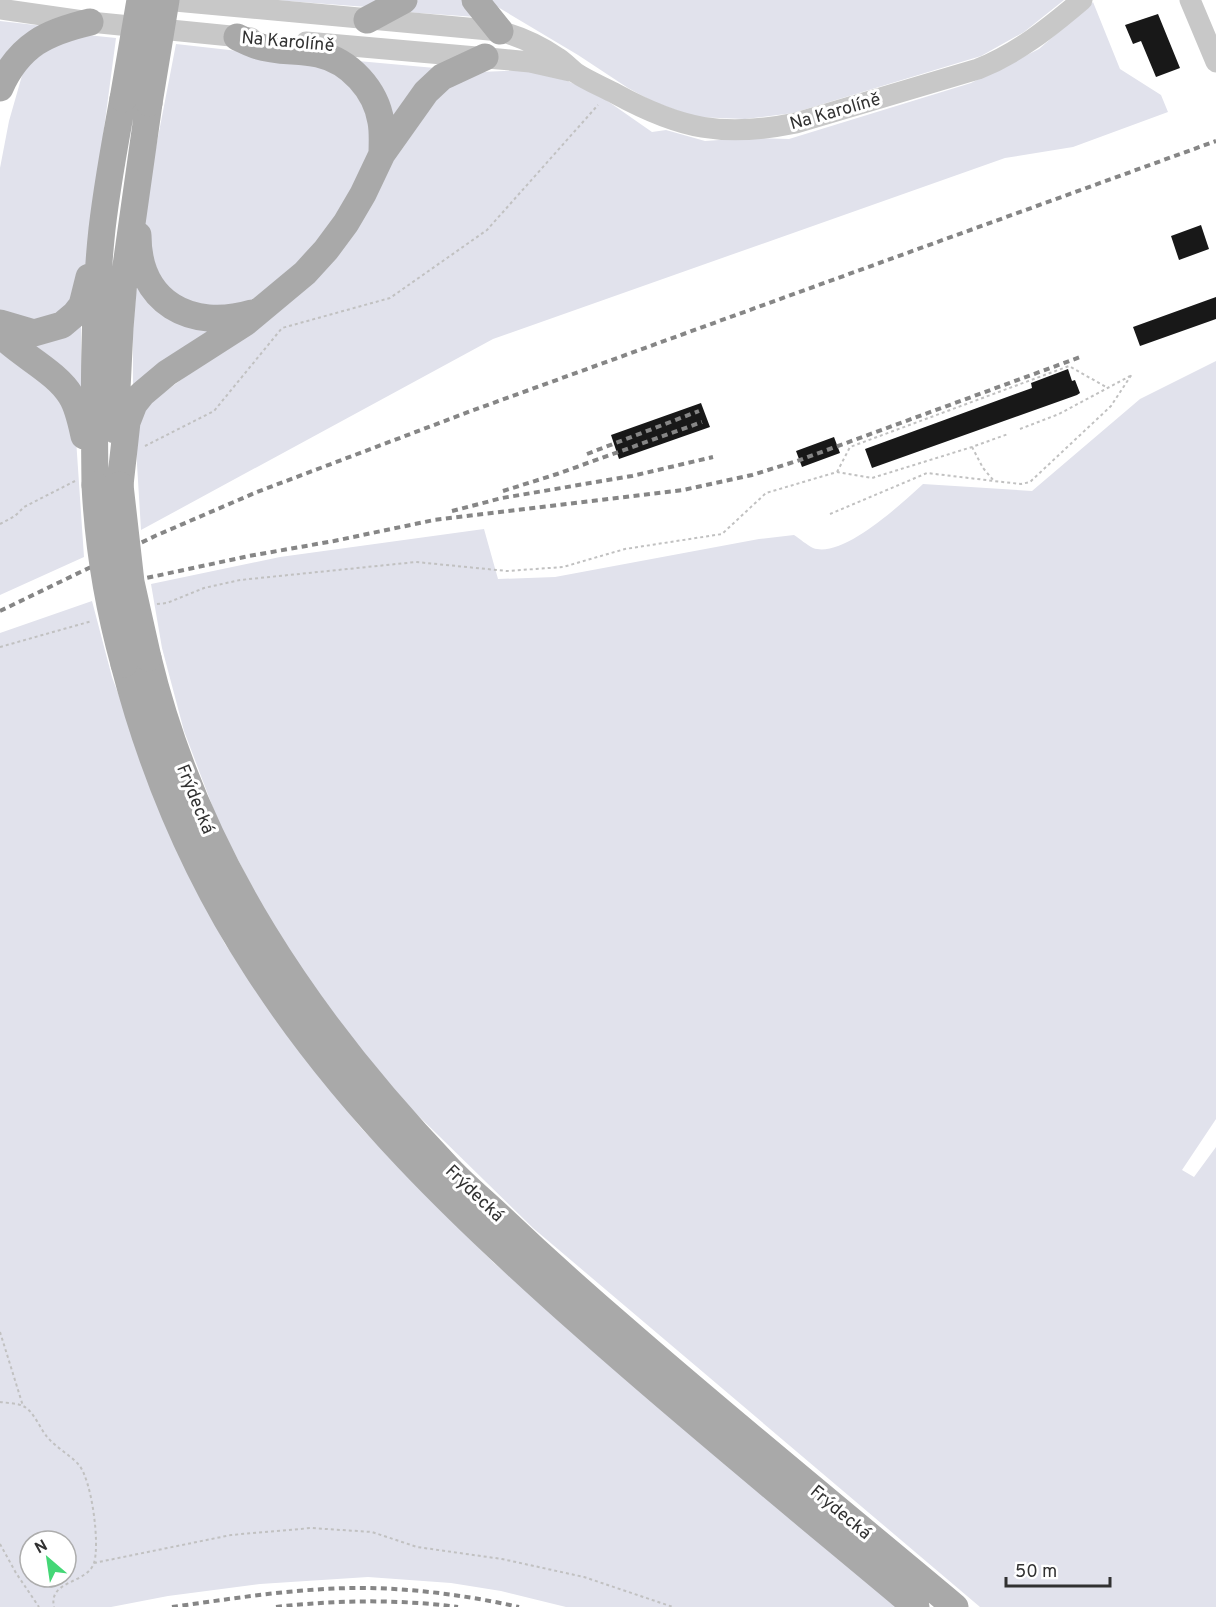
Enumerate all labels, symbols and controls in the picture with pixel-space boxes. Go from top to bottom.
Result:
street label: Na Karolíně [240,27,335,58]
street label: Na Karolíně [787,89,883,136]
street label: Frýdecká [170,761,219,838]
street label: Frýdecká [440,1160,508,1228]
street label: Frýdecká [805,1481,875,1545]
north arrow [18,1529,78,1589]
text: N [32,1536,52,1559]
scale bar [1006,1550,1110,1588]
text: 50 m [1015,1561,1057,1584]

